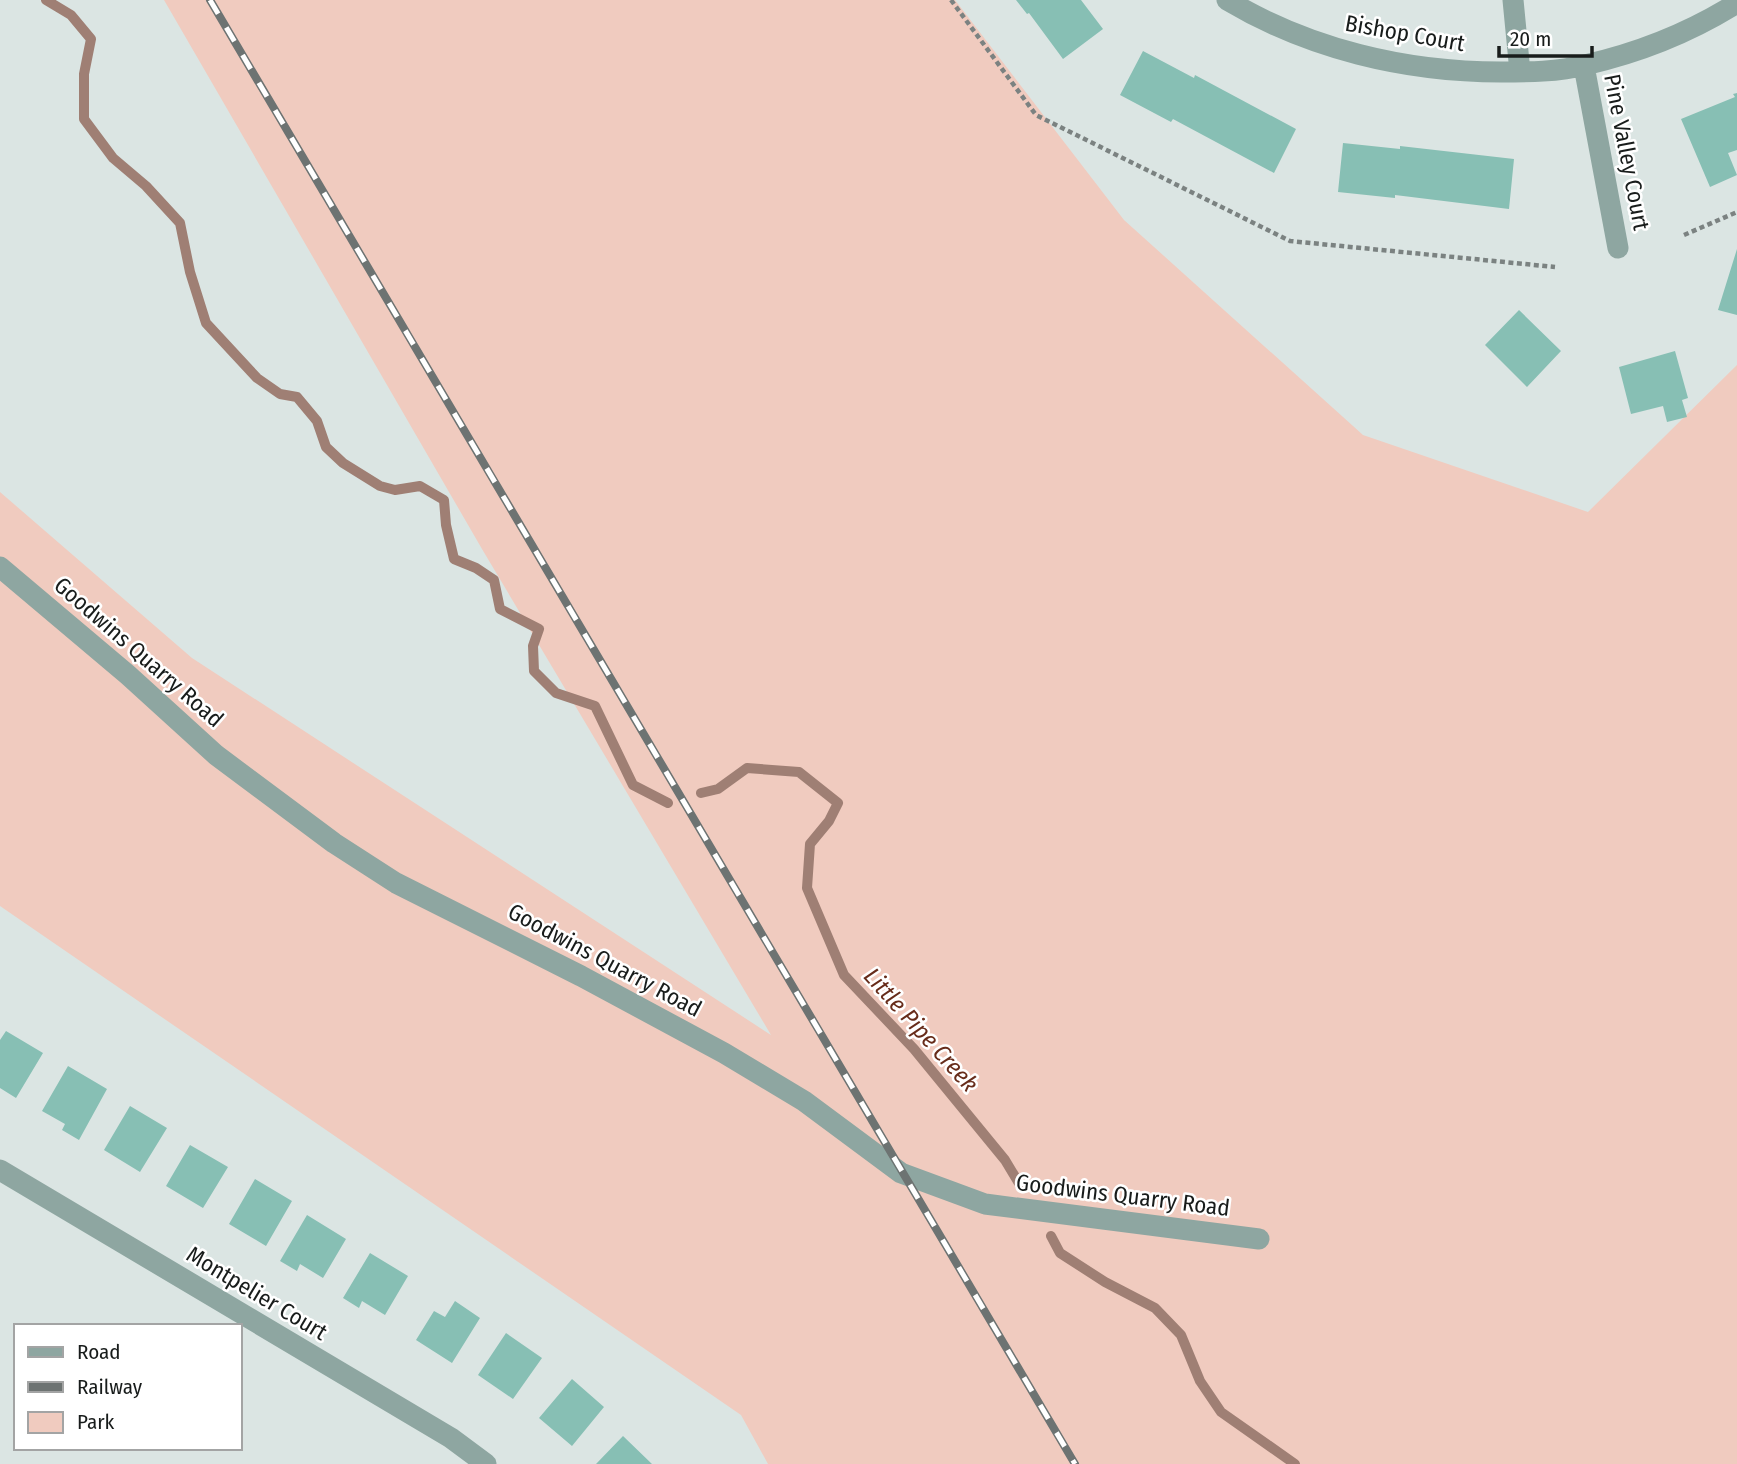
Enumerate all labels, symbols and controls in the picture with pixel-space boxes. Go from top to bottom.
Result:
street label: Bishop Court [1343,9,1467,57]
scale bar [1499,14,1592,58]
text: 20 m [1510,26,1551,52]
street label: Pine Valley Court [1598,72,1656,233]
street label: Goodwins Quarry Road [49,571,229,733]
street label: Goodwins Quarry Road [503,897,707,1023]
water label: Little Pipe Creek [858,962,984,1098]
street label: Goodwins Quarry Road [1015,1168,1231,1222]
street label: Montpelier Court [182,1240,333,1346]
legend [14,1324,242,1450]
text: Road [77,1339,121,1365]
text: Railway [77,1374,143,1400]
text: Park [77,1409,115,1435]

